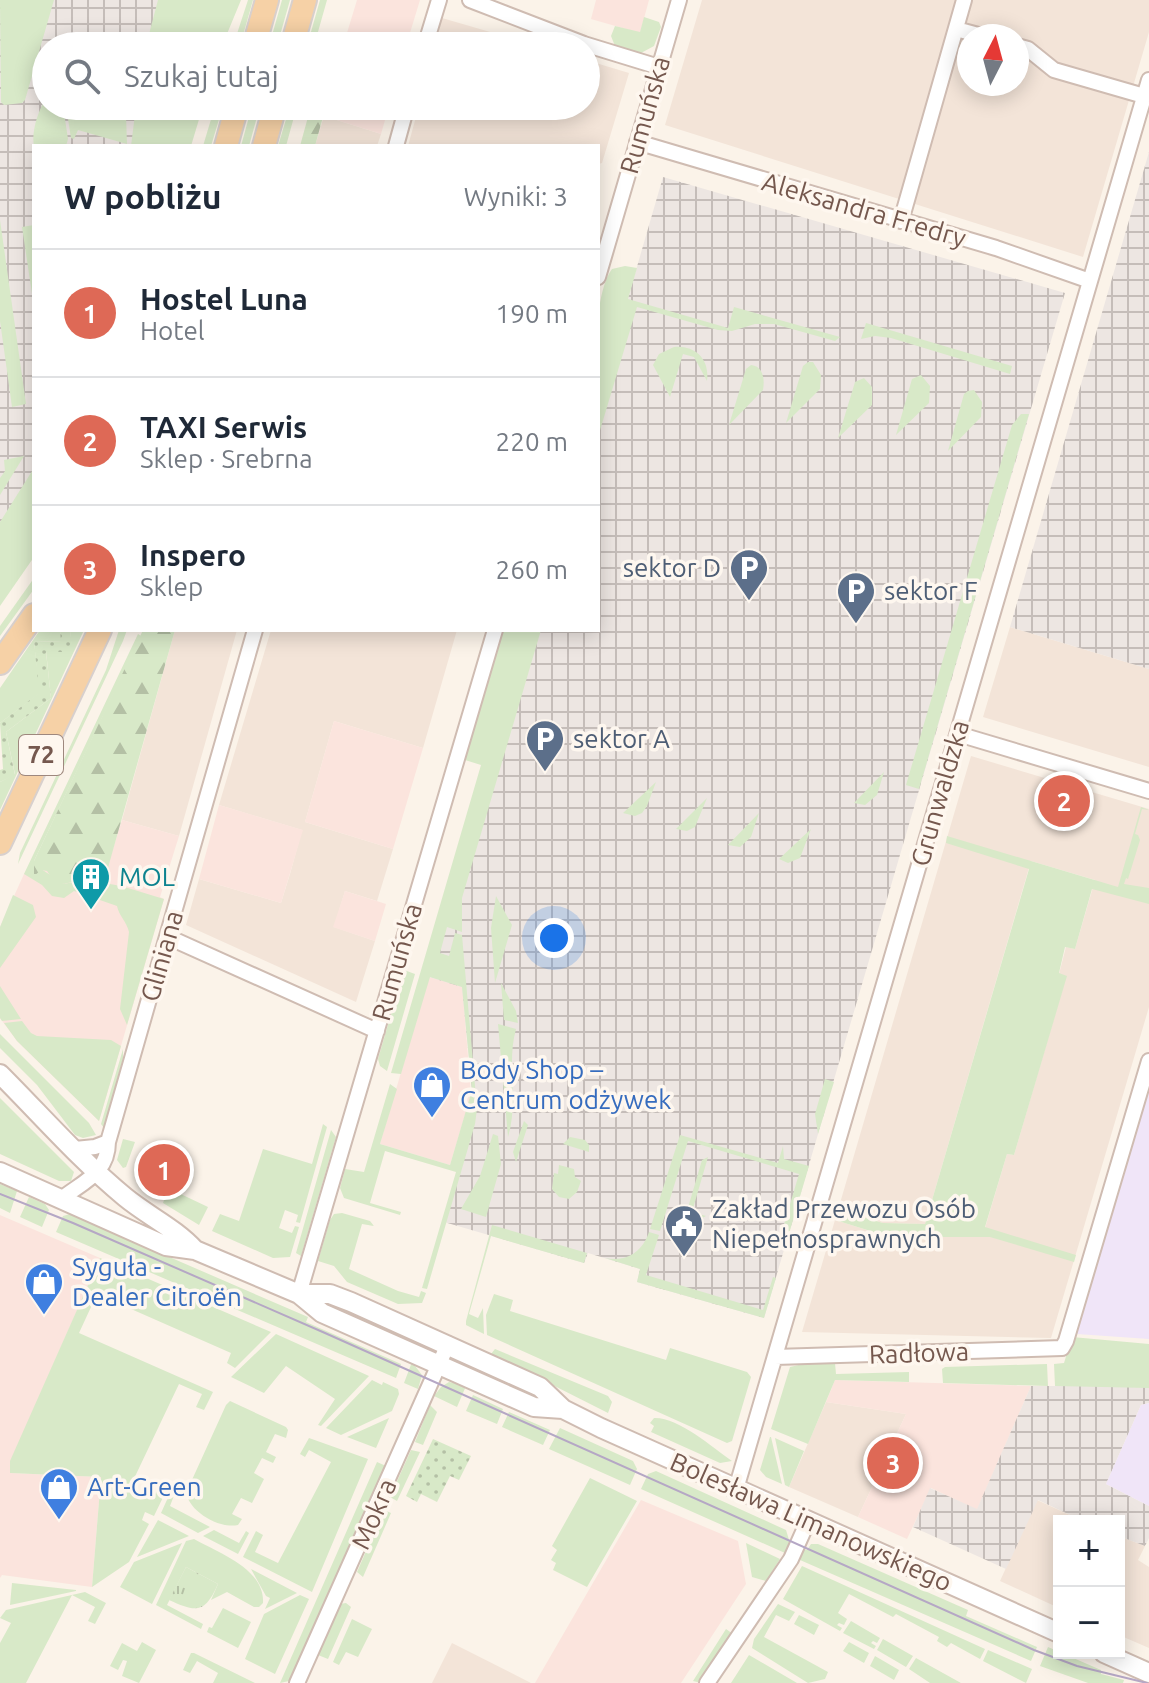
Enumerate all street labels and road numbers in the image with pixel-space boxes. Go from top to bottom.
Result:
street label: Rumuńska [614,53,675,177]
street label: Aleksandra Fredry [759,167,969,252]
street label: Grunwaldzka [905,716,974,869]
road number: 72 [19,735,63,775]
street label: Rumuńska [366,900,427,1024]
street label: Gliniana [135,907,188,1005]
street label: Radłowa [868,1336,970,1369]
street label: Bolesława Limanowskiego [666,1446,956,1597]
street label: Mokra [345,1474,402,1554]

